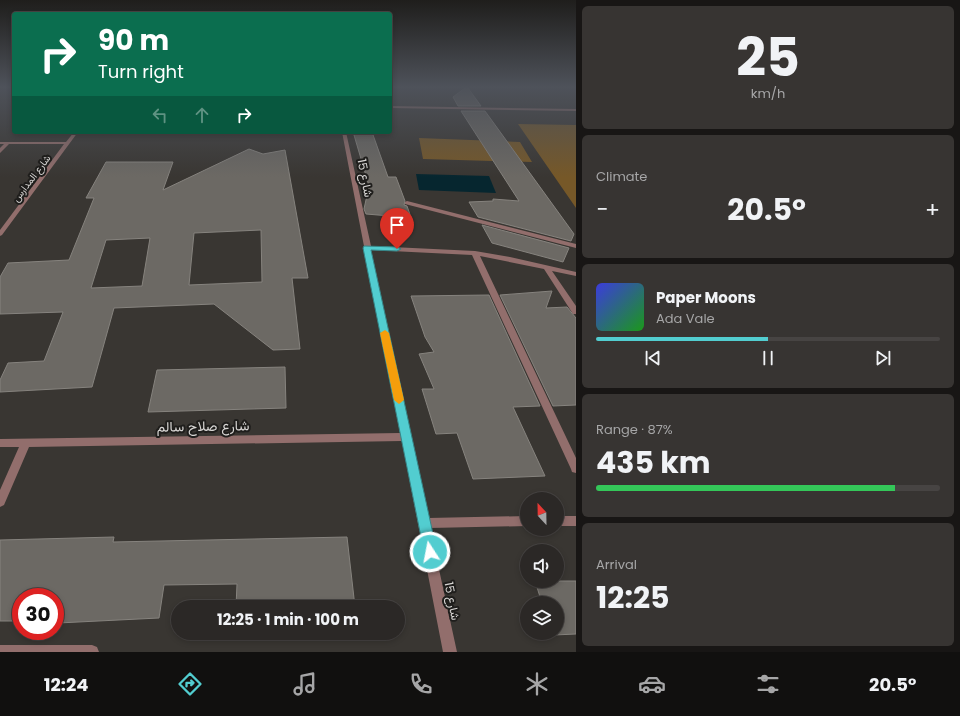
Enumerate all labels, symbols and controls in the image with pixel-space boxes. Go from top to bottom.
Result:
text: 90 m [98,21,169,60]
text: 25 [736,21,800,94]
icon: right [32,28,84,80]
text: Turn right [98,59,184,84]
text: km/h [751,84,785,103]
icon: left [149,104,171,126]
icon: ahead [191,104,213,126]
icon: right [233,104,255,126]
street label: شارع المدارس [9,151,54,205]
street label: شارع 15 [352,157,378,199]
text: Climate [596,167,647,186]
text: 20.5° [727,188,806,231]
text: − [596,194,608,225]
text: + [925,194,940,225]
pin [380,208,414,249]
icon: arrive [386,214,408,236]
text: Paper Moons [656,287,756,308]
text: Ada Vale [656,309,715,328]
icon: previous [642,347,664,369]
icon: pause [757,347,779,369]
icon: next [872,347,894,369]
street label: شارع صلاح سالم [156,415,250,438]
text: Range · 87% [596,420,673,439]
text: 435 km [596,441,711,484]
north arrow [520,492,564,536]
map controls [520,492,564,640]
position arrow [409,531,451,573]
button: sound [520,544,564,588]
text: Arrival [596,555,637,574]
text: 12:25 [596,576,670,619]
street label: شارع 15 [439,580,465,622]
speed limit sign: 30 [12,588,64,640]
button: layers [520,596,564,640]
text: 12:25 · 1 min · 100 m [217,609,359,630]
icon: directions [176,670,204,698]
icon: music [291,670,319,698]
icon: phone [407,670,435,698]
icon: climate [523,670,551,698]
icon: car [638,670,666,698]
icon: filters [754,670,782,698]
text: 12:24 [44,672,88,697]
text: 20.5° [869,672,916,697]

